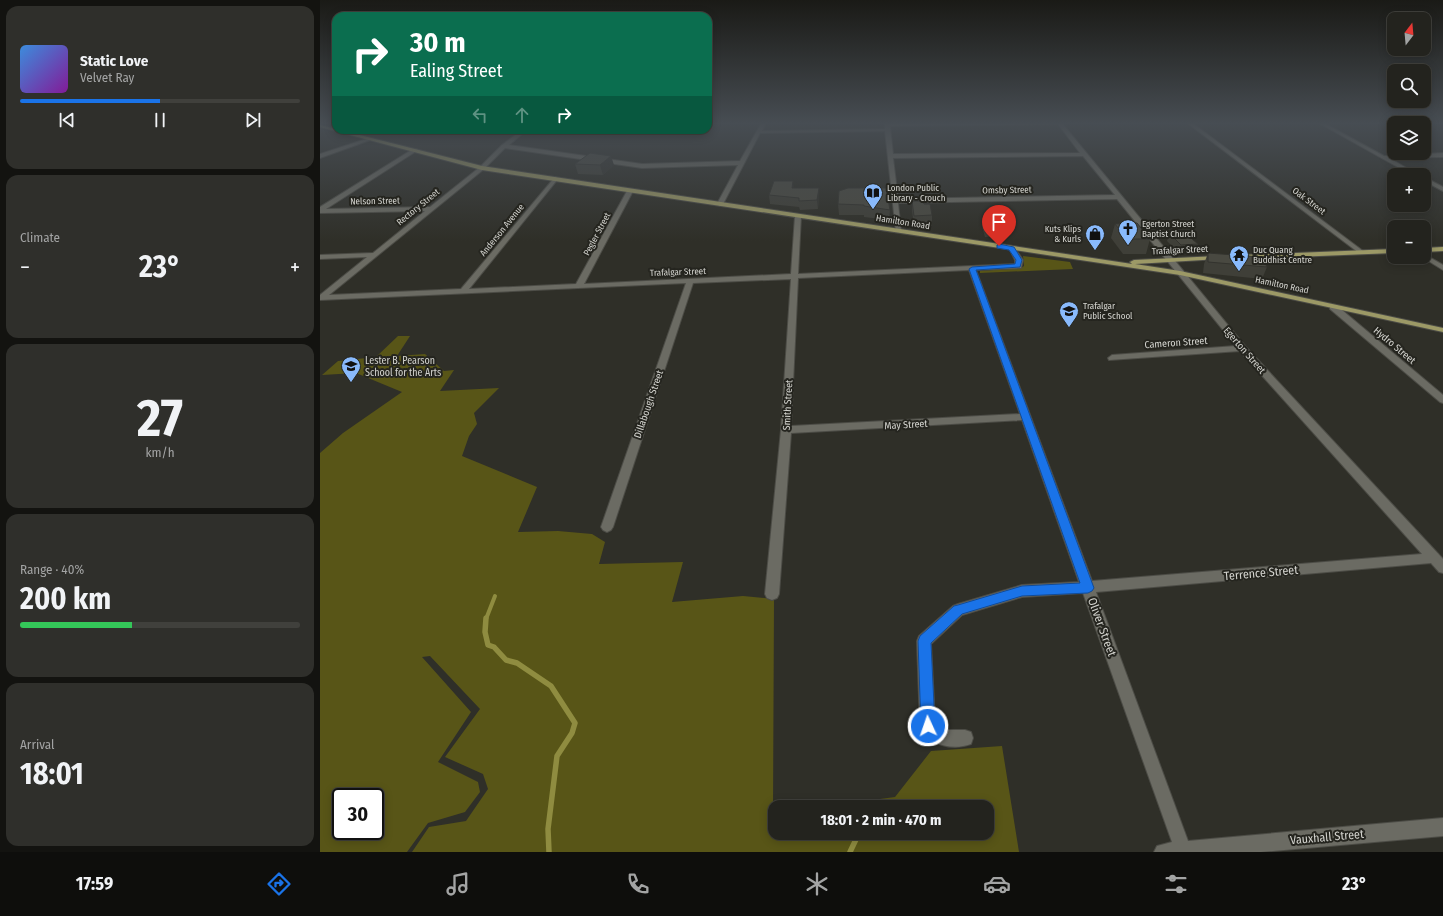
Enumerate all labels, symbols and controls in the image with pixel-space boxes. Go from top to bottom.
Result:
north arrow [1387,12,1431,56]
map controls [1387,12,1431,264]
text: 30 m [410,26,466,59]
icon: right [344,28,396,80]
text: Static Love [80,52,148,70]
text: Ealing Street [410,60,503,82]
button: search [1387,64,1431,108]
text: Velvet Ray [80,70,134,85]
icon: left [469,104,491,126]
icon: ahead [511,104,533,126]
icon: right [553,104,575,126]
icon: previous [56,109,78,131]
icon: pause [149,109,171,131]
icon: next [242,109,264,131]
button: layers [1387,116,1431,160]
button: + [1387,168,1431,212]
library icon: London Public Library - Crouch [862,182,884,210]
place label: London Public Library - Crouch [887,183,946,203]
street label: Omsby Street [982,185,1032,195]
street label: Oak Street [1291,185,1327,217]
street label: Rectory Street [395,187,441,227]
street label: Nelson Street [350,196,400,206]
street label: Anderson Avenue [478,201,526,258]
pin [982,205,1016,246]
street label: Pegler Street [581,211,613,257]
icon: arrive [988,211,1010,233]
street label: Hamilton Road [875,213,931,231]
church icon: Egerton Street Baptist Church [1117,218,1139,246]
place label: Egerton Street Baptist Church [1142,219,1196,239]
button: − [1387,220,1431,264]
shop icon: Kuts Klips & Kurls [1084,223,1106,251]
place label: Kuts Klips & Kurls [1045,224,1081,244]
text: Climate [20,230,60,245]
street label: Trafalgar Street [1152,244,1208,256]
temple icon: Duc Quang Buddhist Centre [1228,244,1250,272]
place label: Duc Quang Buddhist Centre [1253,245,1313,265]
text: 23° [139,249,181,285]
text: − [20,254,30,281]
text: + [290,254,300,281]
street label: Trafalgar Street [650,266,706,278]
street label: Hamilton Road [1254,274,1310,296]
school or university icon: Trafalgar Public School [1058,300,1080,328]
place label: Trafalgar Public School [1083,301,1133,321]
street label: Egerton Street [1221,325,1268,377]
street label: Hydro Street [1371,325,1418,367]
street label: Cameron Street [1144,335,1209,351]
school or university icon: Lester B. Pearson School for the Arts [340,355,362,383]
place label: Lester B. Pearson School for the Arts [365,355,441,379]
street label: Dillabough Street [632,368,666,440]
street label: Smith Street [781,379,795,431]
text: 27 [137,387,183,450]
street label: May Street [884,418,929,432]
text: km/h [146,445,175,460]
text: Range · 40% [20,562,84,577]
street label: Terrence Street [1223,563,1299,583]
text: 200 km [20,581,111,617]
street label: Oliver Street [1085,596,1119,658]
position arrow [907,705,949,747]
text: Arrival [20,737,54,752]
text: 18:01 [20,756,84,792]
speed limit sign: 30 [332,788,384,840]
text: 18:01 · 2 min · 470 m [821,811,941,829]
street label: Vauxhall Street [1290,827,1364,847]
icon: directions [265,870,293,898]
icon: music [444,870,472,898]
icon: phone [624,870,652,898]
icon: climate [803,870,831,898]
icon: car [983,870,1011,898]
icon: filters [1162,870,1190,898]
text: 17:59 [76,873,113,895]
text: 23° [1342,873,1367,895]

